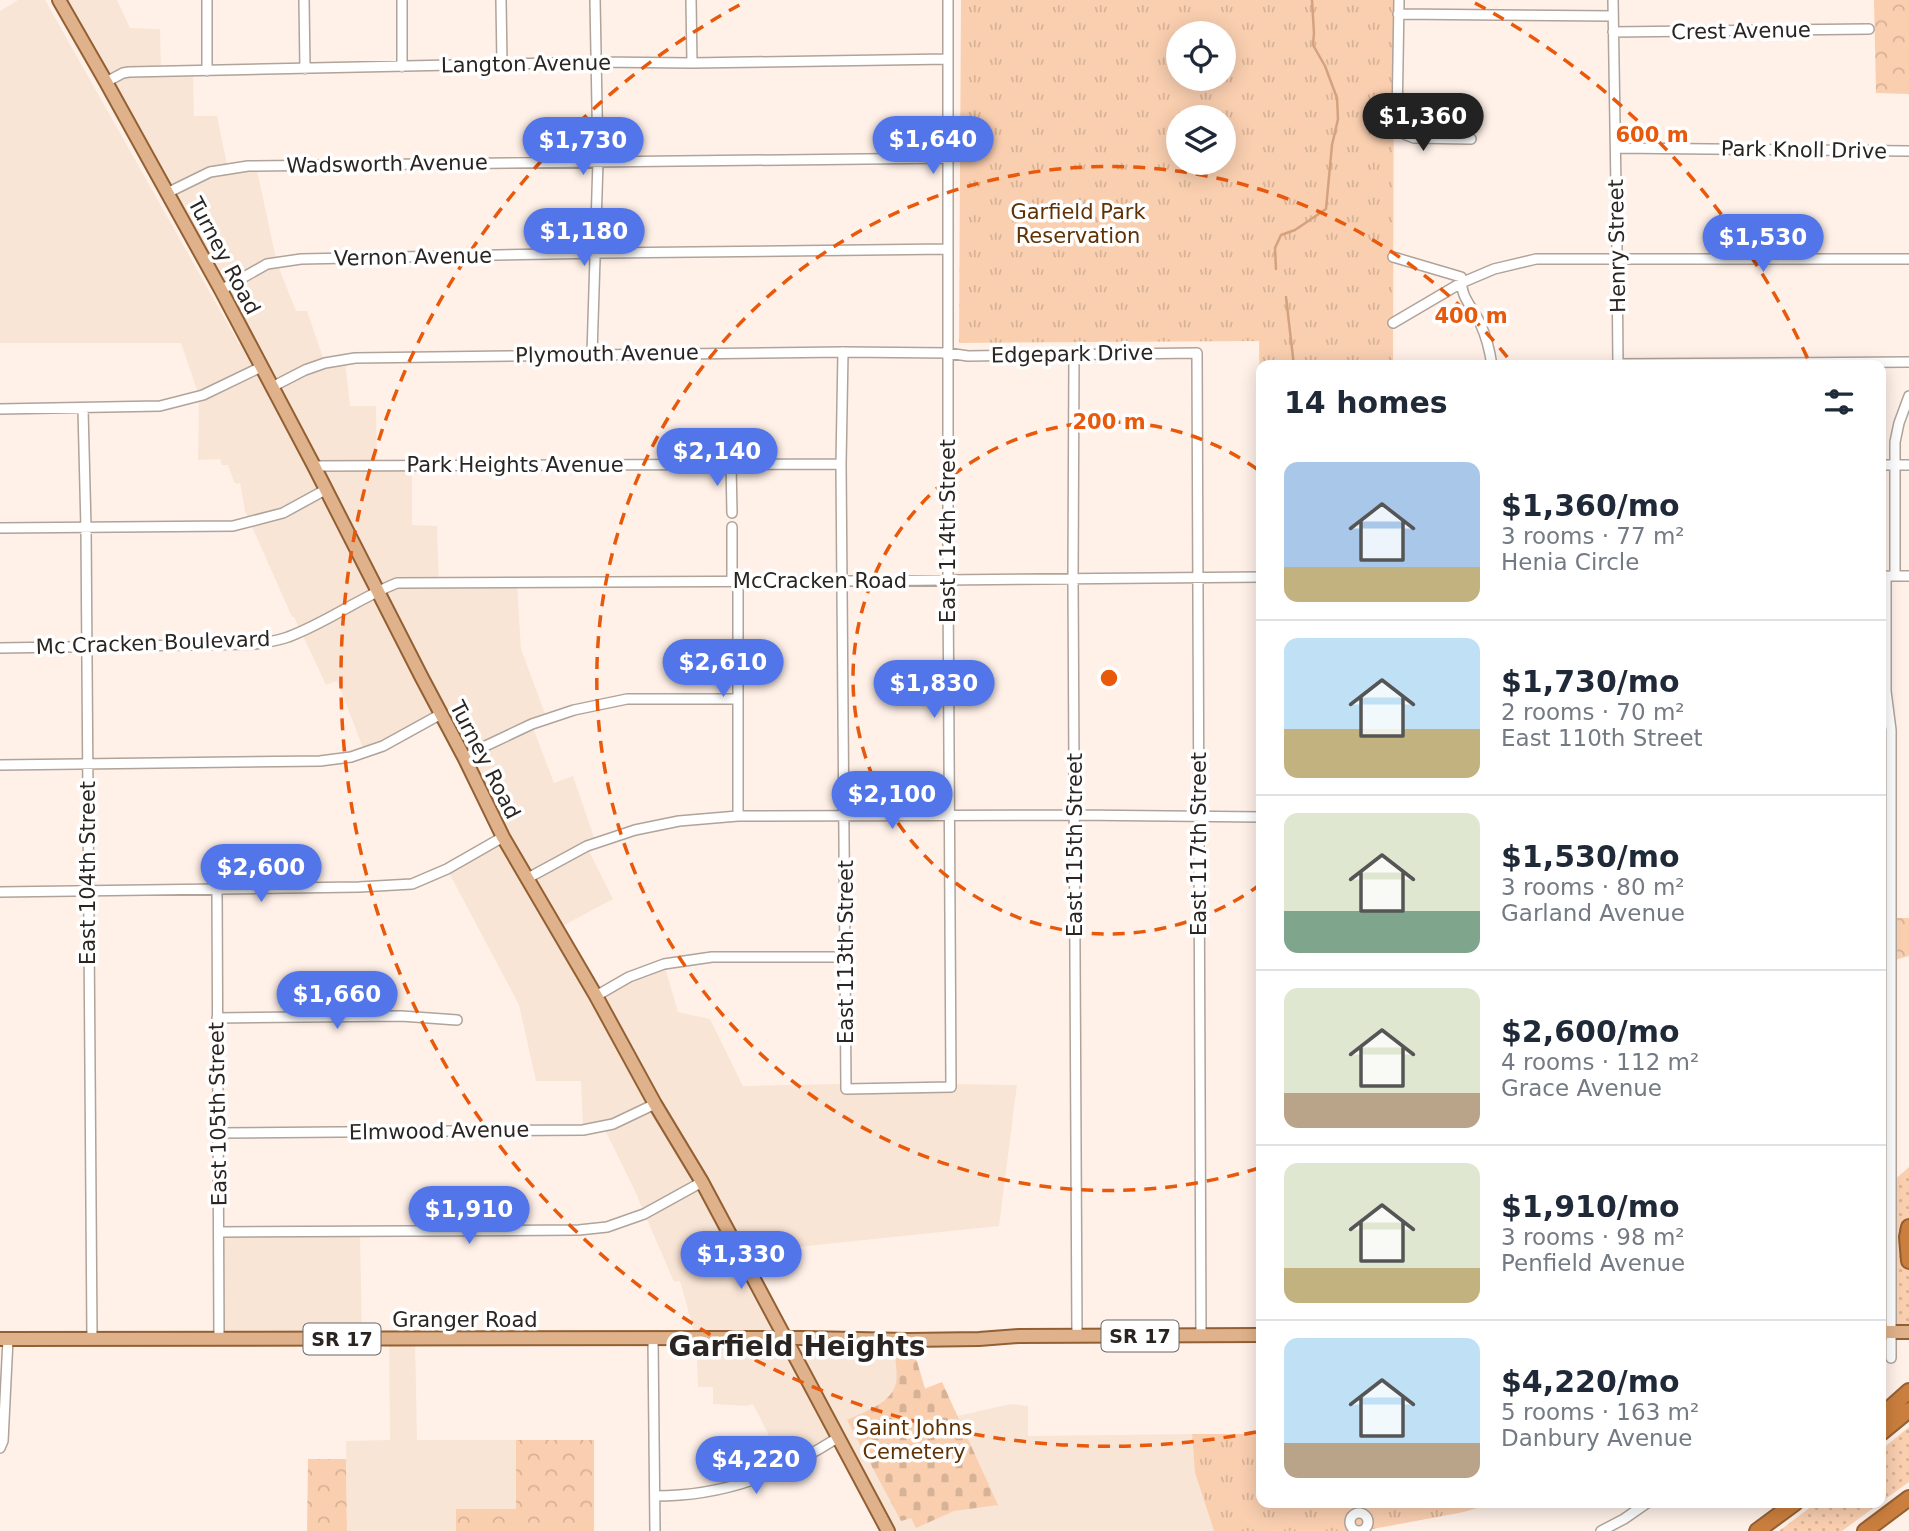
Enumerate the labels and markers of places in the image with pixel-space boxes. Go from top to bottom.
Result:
pin: $1,360 [1366,94,1480,153]
pin: $1,640 [876,116,990,176]
pin: $1,730 [526,118,640,177]
pin: $1,180 [527,208,641,268]
pin: $1,530 [1706,215,1820,274]
pin: $2,140 [660,428,774,488]
pin: $2,610 [666,640,780,699]
pin: $1,830 [877,660,991,720]
centre of rings [1097,666,1121,690]
pin: $2,100 [835,772,949,831]
pin: $2,600 [204,844,318,904]
pin: $1,660 [280,972,394,1031]
pin: $1,910 [412,1186,526,1246]
pin: $1,330 [684,1232,798,1291]
pin: $4,220 [699,1436,813,1496]

